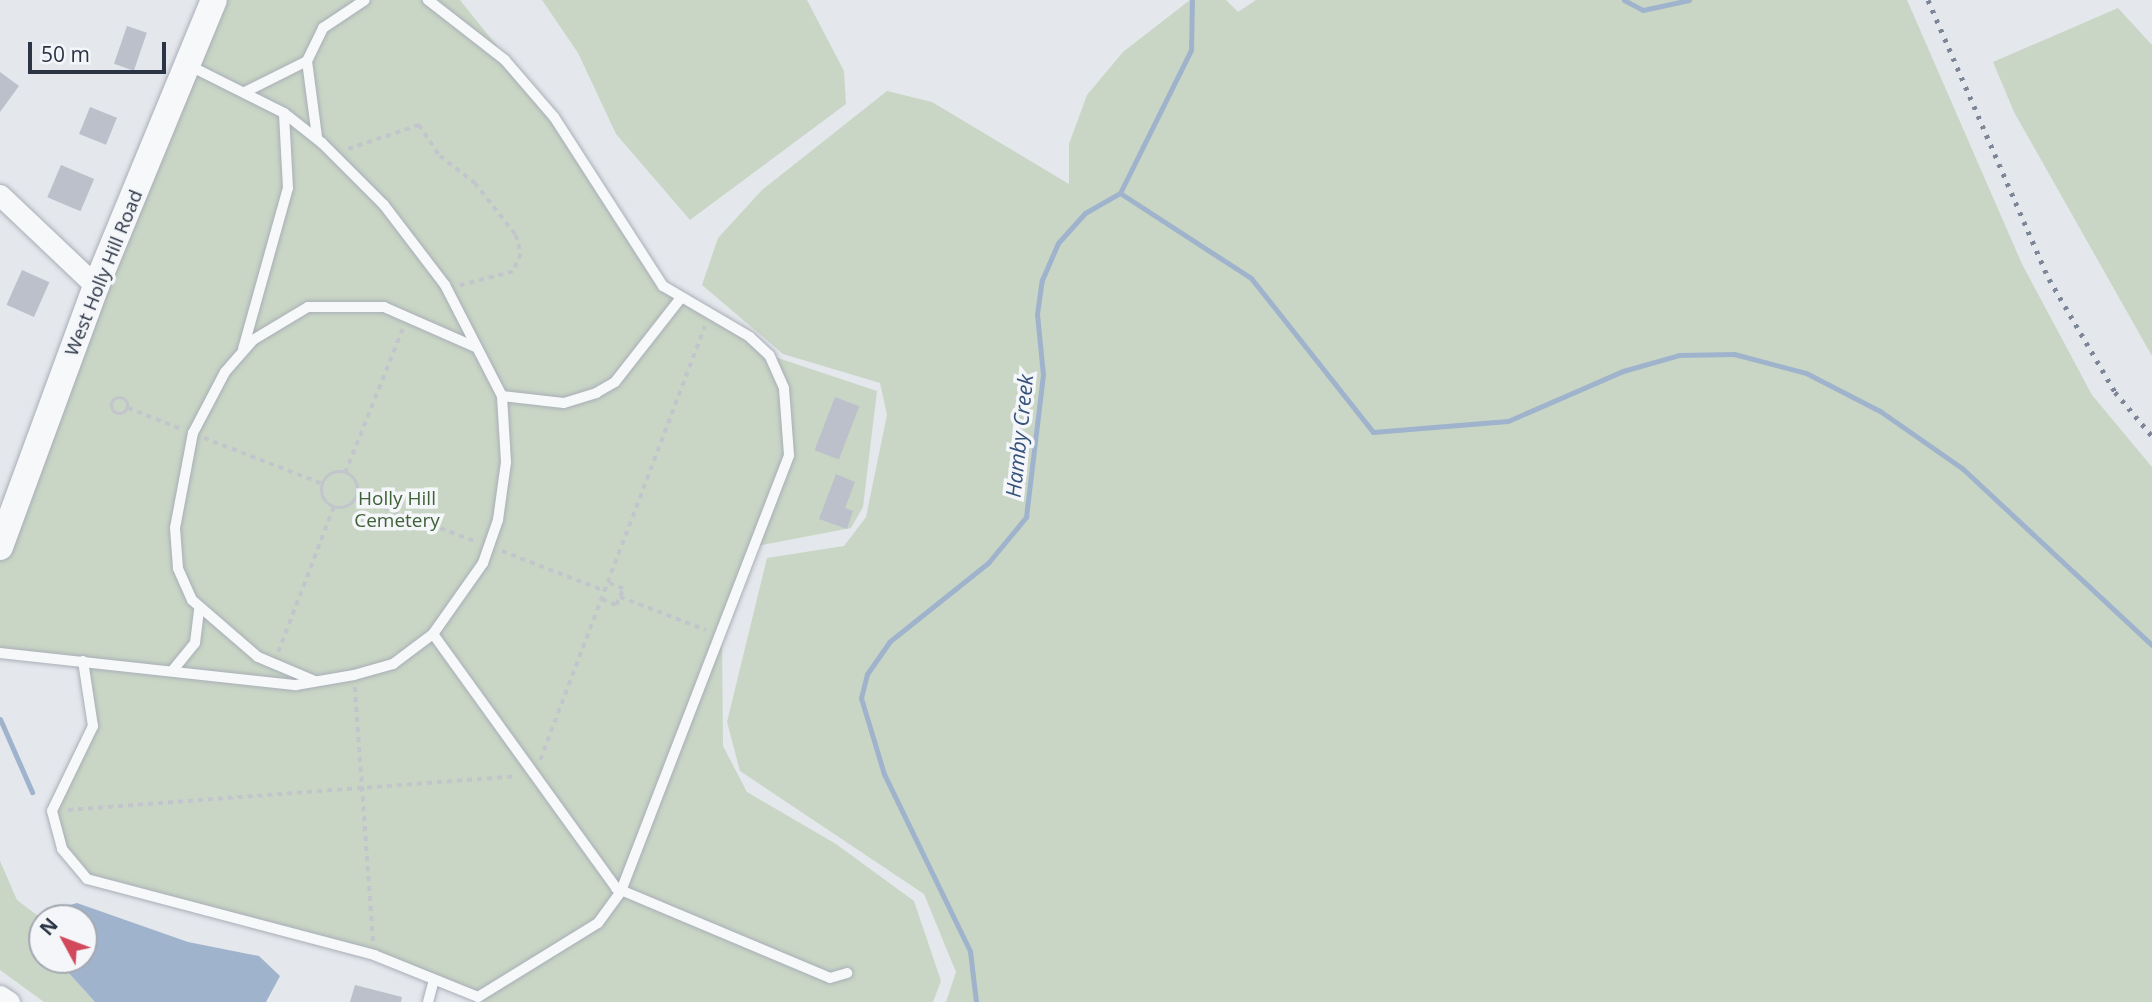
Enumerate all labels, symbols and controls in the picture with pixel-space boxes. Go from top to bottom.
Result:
scale bar [32,28,170,72]
text: 50 m [41,40,90,68]
street label: West Holly Hill Road [60,187,148,359]
water label: Hamby Creek [1000,373,1038,499]
park label: Holly Hill Cemetery [354,488,440,532]
north arrow [28,904,98,974]
text: N [34,912,64,941]

